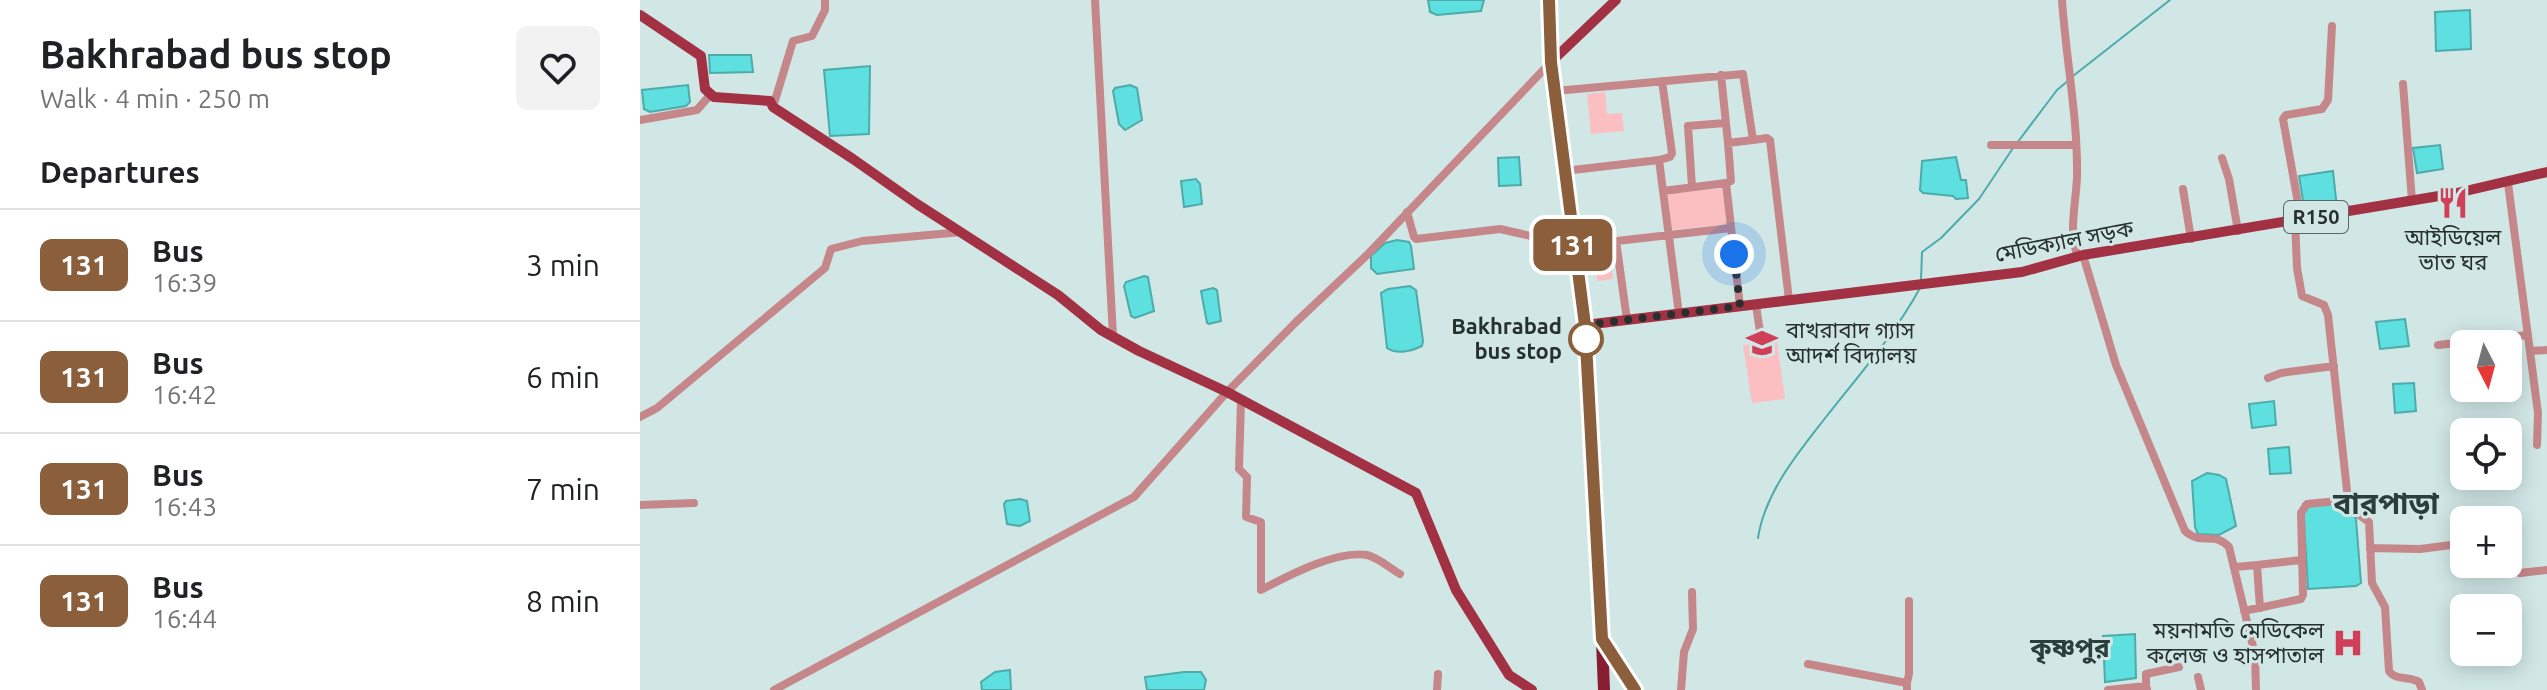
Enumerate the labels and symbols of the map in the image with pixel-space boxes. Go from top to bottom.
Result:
restaurant icon: আইডিয়েল ভাত ঘর [2436,186,2470,220]
road number: R150 [2284,201,2348,233]
street label: মেডিক্যাল সড়ক [1992,215,2136,266]
line badge: 131 [1527,219,1619,271]
place label: আইডিয়েল ভাত ঘর [2404,224,2502,274]
your location [1714,234,1754,274]
place label: Bakhrabad bus stop [1451,313,1562,363]
place label: বাখরাবাদ গ্যাস আদর্শ বিদ্যালয় [1785,317,1917,367]
marker: Bakhrabad bus stop [1569,322,1603,356]
school or university icon: বাখরাবাদ গ্যাস আদর্শ বিদ্যালয় [1745,326,1779,360]
north arrow [2450,330,2522,402]
district label: বারপাড়া [2332,486,2439,520]
place label: ময়নামতি মেডিকেল কলেজ ও হাসপাতাল [2146,617,2325,667]
hospital icon: ময়নামতি মেডিকেল কলেজ ও হাসপাতাল [2331,626,2365,660]
district label: কৃষ্ণপুর [2029,633,2110,665]

